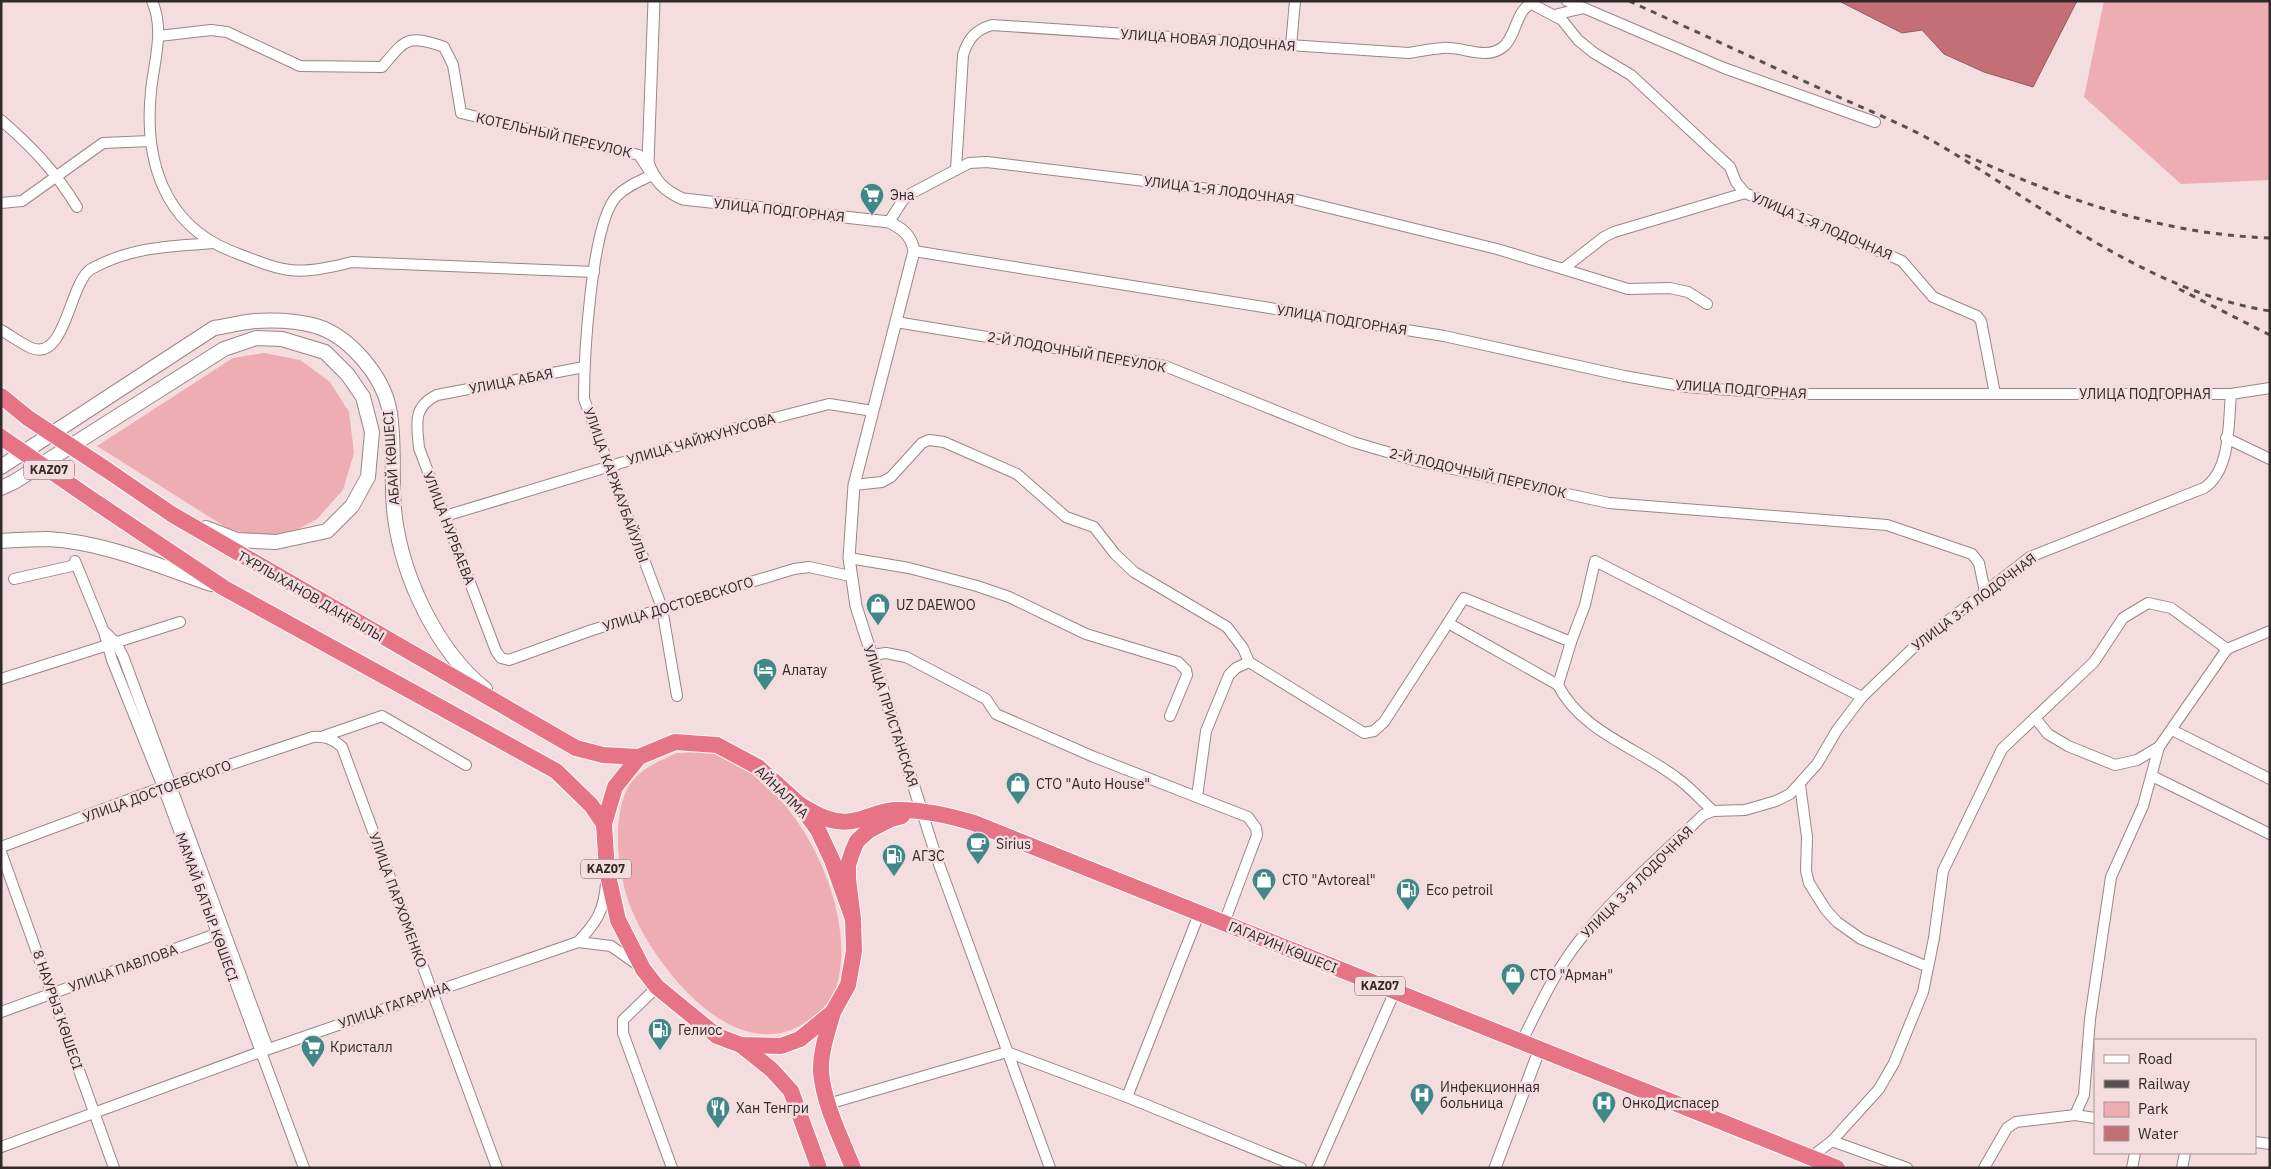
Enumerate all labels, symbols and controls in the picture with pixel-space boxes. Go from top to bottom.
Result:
street label: УЛИЦА НОВАЯ ЛОДОЧНАЯ [1120,25,1296,55]
street label: КОТЕЛЬНЫЙ ПЕРЕУЛОК [474,107,634,162]
street label: УЛИЦА 1-Я ЛОДОЧНАЯ [1143,172,1295,208]
supermarket icon: Эна [859,182,885,216]
place label: Эна [890,186,915,204]
street label: УЛИЦА 1-Я ЛОДОЧНАЯ [1749,188,1895,264]
street label: УЛИЦА ПОДГОРНАЯ [712,194,846,226]
street label: УЛИЦА ПОДГОРНАЯ [1275,301,1409,339]
street label: 2-Й ЛОДОЧНЫЙ ПЕРЕУЛОК [986,326,1168,377]
street label: УЛИЦА АБАЯ [467,364,555,398]
street label: УЛИЦА ПОДГОРНАЯ [1675,375,1807,403]
street label: УЛИЦА ПОДГОРНАЯ [2079,385,2211,403]
street label: УЛИЦА КАРЖАУБАЙУЛЫ [580,405,653,565]
street label: УЛИЦА ЧАЙЖУНУСОВА [624,408,777,469]
street label: АБАЙ КӨШЕСІ [378,410,403,506]
street label: 2-Й ЛОДОЧНЫЙ ПЕРЕУЛОК [1388,443,1569,502]
road number: KAZ07 [24,460,74,480]
street label: УЛИЦА НУРБАЕВА [419,469,479,587]
street label: ТҰРЛЫХАНОВ ДАҢҒЫЛЫ [234,547,388,645]
street label: УЛИЦА 3-Я ЛОДОЧНАЯ [1908,549,2040,655]
street label: УЛИЦА ДОСТОЕВСКОГО [600,572,756,636]
shop icon: UZ DAEWOO [865,592,891,626]
place label: UZ DAEWOO [896,596,976,614]
street label: УЛИЦА ПРИСТАНСКАЯ [860,643,922,789]
hotel icon: Алатау [752,657,778,691]
place label: Алатау [782,661,827,679]
street label: УЛИЦА ДОСТОЕВСКОГО [80,756,234,826]
street label: АЙНАЛМА [751,761,813,822]
shop icon: СТО "Auto House" [1005,771,1031,805]
place label: СТО "Auto House" [1036,775,1150,793]
street label: УЛИЦА 3-Я ЛОДОЧНАЯ [1577,822,1697,942]
street label: МАМАЙ БАТЫР КӨШЕСІ [172,830,243,984]
street label: УЛИЦА ПАРХОМЕНКО [365,830,431,970]
cafe icon: Sirius [965,831,991,865]
place label: Sirius [996,835,1031,853]
fuel station icon: АГЗС [881,843,907,877]
place label: АГЗС [912,847,945,865]
road number: KAZ07 [581,860,631,879]
shop icon: СТО "Avtoreal" [1251,867,1277,901]
place label: СТО "Avtoreal" [1282,871,1376,889]
fuel station icon: Eco petroil [1395,877,1421,911]
place label: Eco petroil [1426,881,1493,899]
street label: ГАГАРИН КӨШЕСІ [1226,917,1340,977]
street label: УЛИЦА ПАВЛОВА [66,940,180,996]
street label: 8 НАУРЫЗ КӨШЕСІ [29,948,87,1072]
shop icon: СТО "Арман" [1500,962,1526,996]
place label: СТО "Арман" [1530,966,1613,984]
road number: KAZ07 [1355,976,1405,996]
street label: УЛИЦА ГАГАРИНА [336,978,452,1032]
fuel station icon: Гелиос [647,1017,673,1051]
place label: Гелиос [678,1021,722,1039]
supermarket icon: Кристалл [300,1034,326,1068]
place label: Кристалл [330,1038,393,1056]
legend [2094,1039,2256,1154]
text: Road [2138,1049,2173,1068]
text: Railway [2138,1074,2191,1093]
place label: Инфекционная больница [1440,1078,1540,1112]
hospital icon: Инфекционная больница [1409,1082,1435,1116]
hospital icon: ОнкоДиспасер [1591,1090,1617,1124]
place label: ОнкоДиспасер [1622,1094,1719,1112]
restaurant icon: Хан Тенгри [705,1095,731,1129]
place label: Хан Тенгри [736,1099,809,1117]
text: Park [2138,1099,2168,1118]
text: Water [2138,1124,2179,1143]

